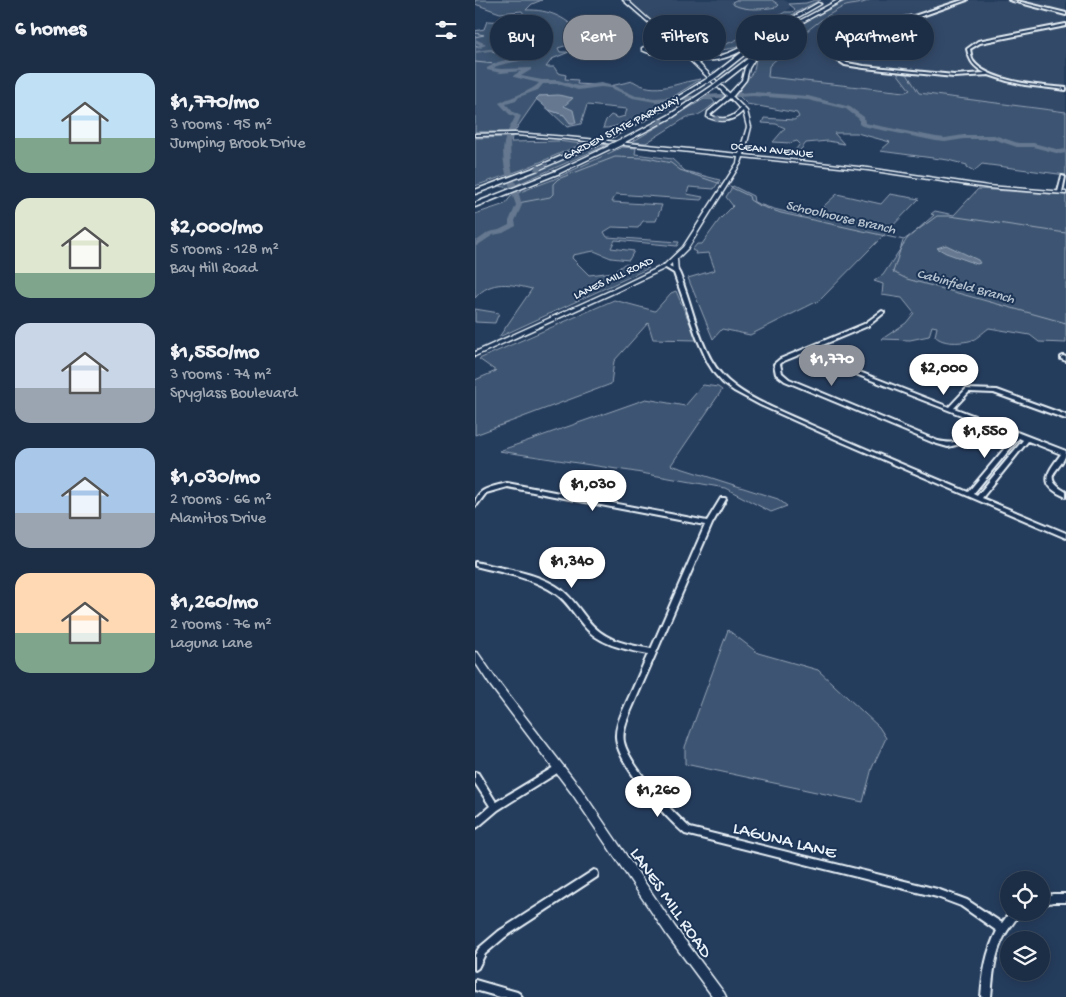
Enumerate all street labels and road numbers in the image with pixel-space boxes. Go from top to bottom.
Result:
street label: GARDEN STATE PARKWAY [561,93,683,164]
street label: OCEAN AVENUE [730,140,814,162]
street label: LANES MILL ROAD [572,254,656,303]
street label: LAGUNA LANE [731,818,839,865]
street label: LANES MILL ROAD [624,844,716,963]

